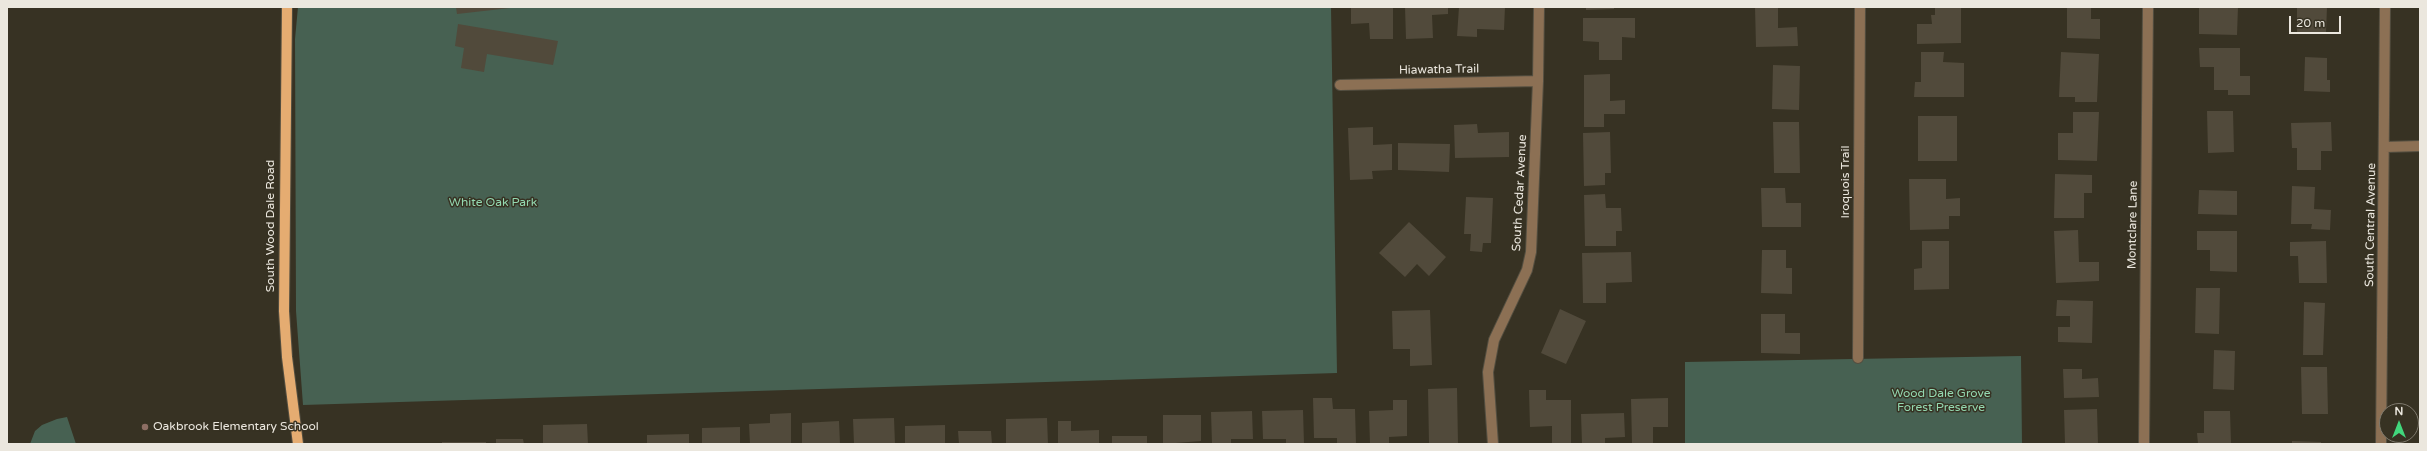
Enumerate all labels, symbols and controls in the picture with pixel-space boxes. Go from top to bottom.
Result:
scale bar [2291,8,2343,34]
text: 20 m [2296,16,2325,30]
street label: Hiawatha Trail [1399,62,1479,78]
street label: South Cedar Avenue [1510,134,1530,252]
street label: Iroquois Trail [1839,146,1853,218]
street label: South Wood Dale Road [264,160,278,292]
street label: South Central Avenue [2363,163,2379,287]
street label: Montclare Lane [2125,181,2141,269]
park label: White Oak Park [449,196,537,210]
park label: Wood Dale Grove Forest Preserve [1891,387,1991,415]
north arrow [2379,403,2419,443]
text: N [2395,405,2403,418]
place label: Oakbrook Elementary School [153,420,319,434]
marker: Oakbrook Elementary School [140,422,150,432]

